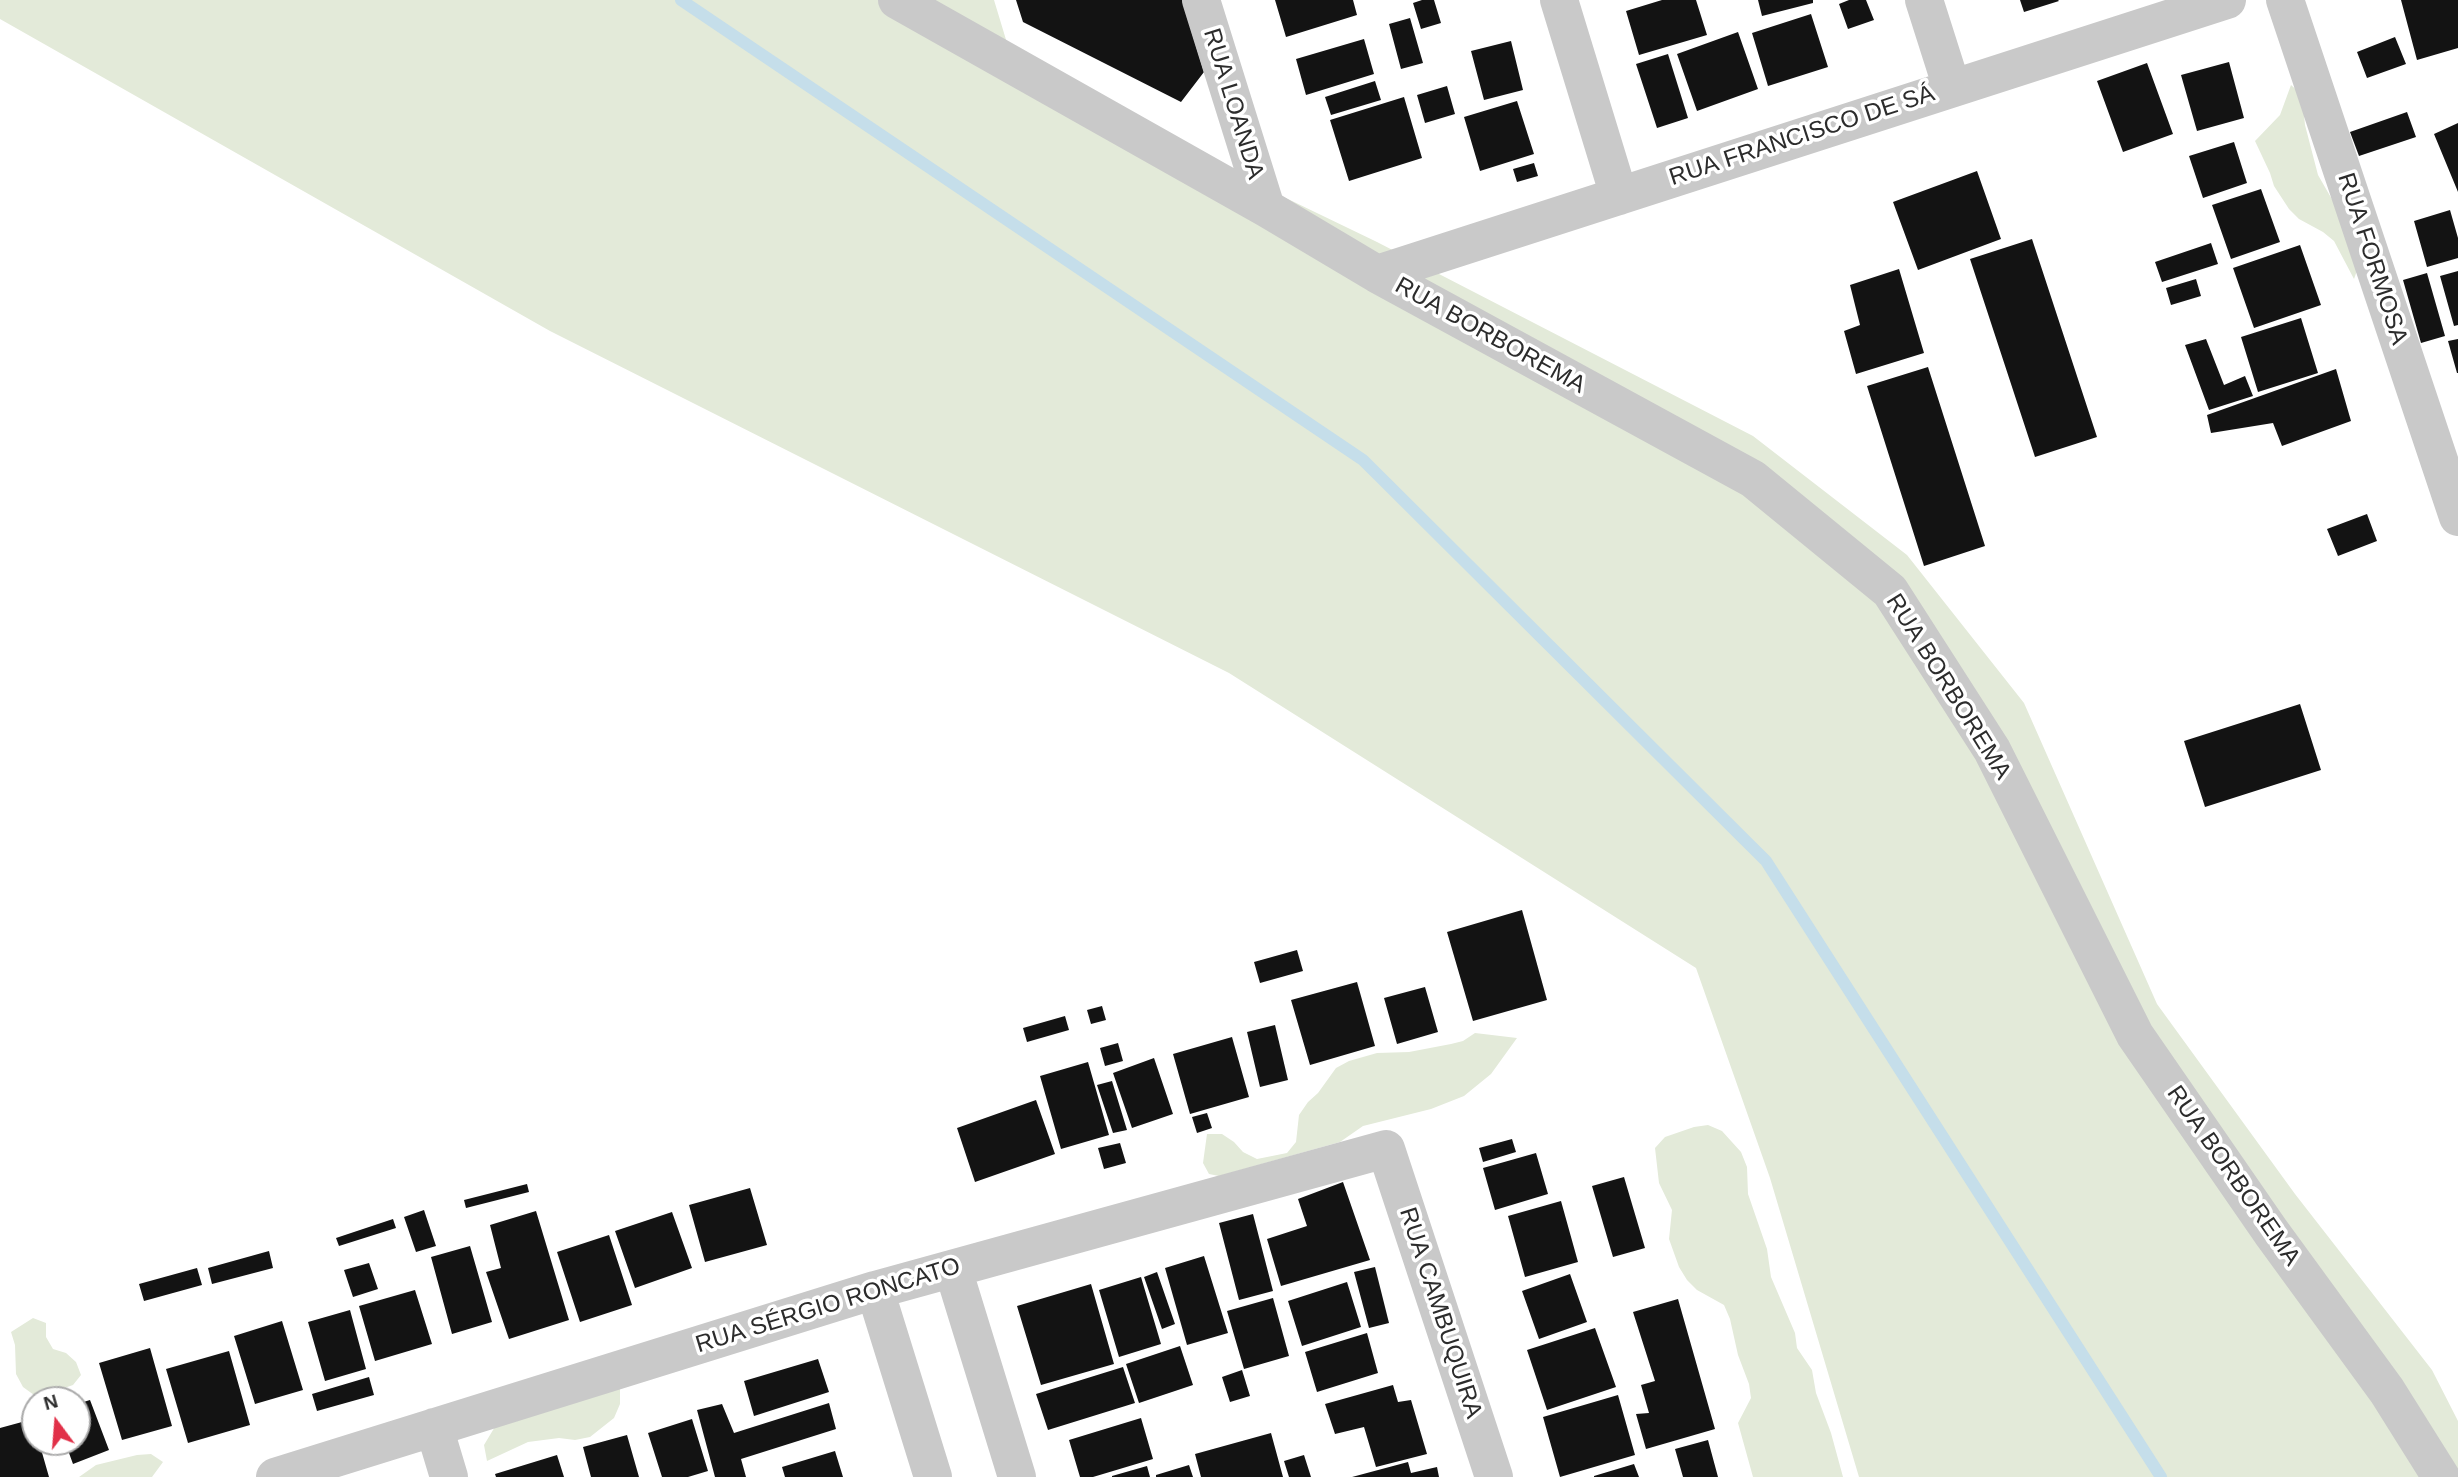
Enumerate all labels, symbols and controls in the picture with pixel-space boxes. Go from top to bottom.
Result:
street label: RUA LOANDA [1196,25,1270,183]
street label: RUA FRANCISCO DE SÁ [1666,79,1938,193]
street label: RUA FORMOSA [2331,170,2413,348]
street label: RUA BORBOREMA [1390,272,1590,400]
street label: RUA BORBOREMA [1879,589,2017,785]
street label: RUA BORBOREMA [2160,1080,2306,1272]
street label: RUA CAMBUQUIRA [1392,1204,1488,1422]
street label: RUA SÉRGIO RONCATO [692,1252,964,1360]
north arrow [21,1386,91,1456]
text: N [41,1390,60,1414]

